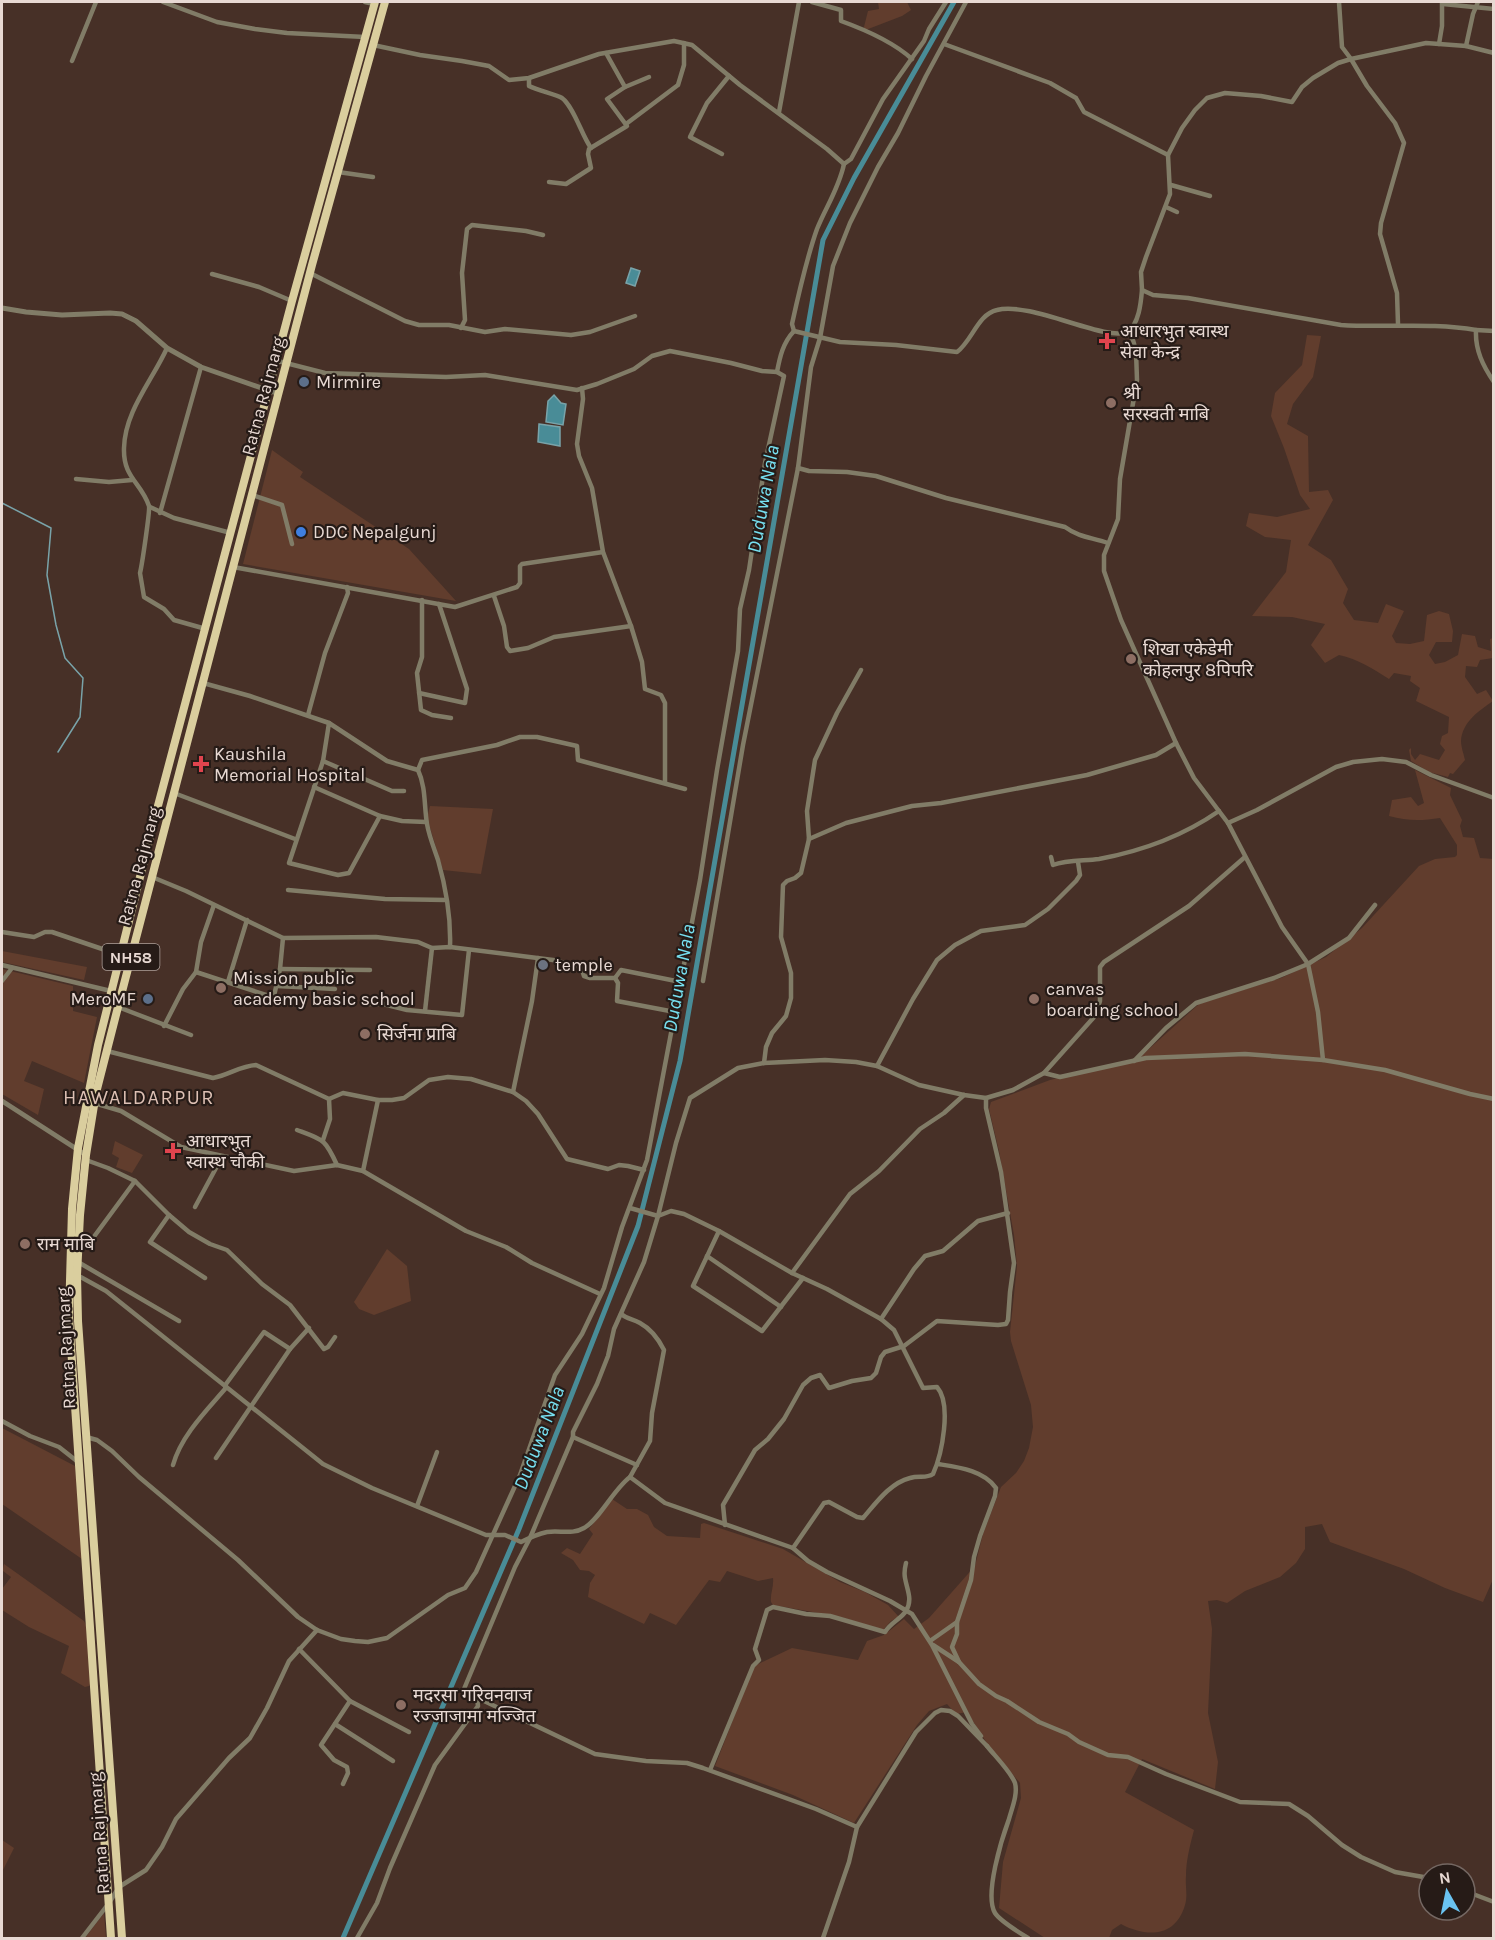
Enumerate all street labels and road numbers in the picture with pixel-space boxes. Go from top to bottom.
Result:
street label: Ratna Rajmarg [237,334,289,458]
street label: Ratna Rajmarg [113,804,165,928]
road number: NH58 [102,944,160,970]
street label: Ratna Rajmarg [52,1286,80,1410]
street label: Ratna Rajmarg [84,1771,114,1895]

